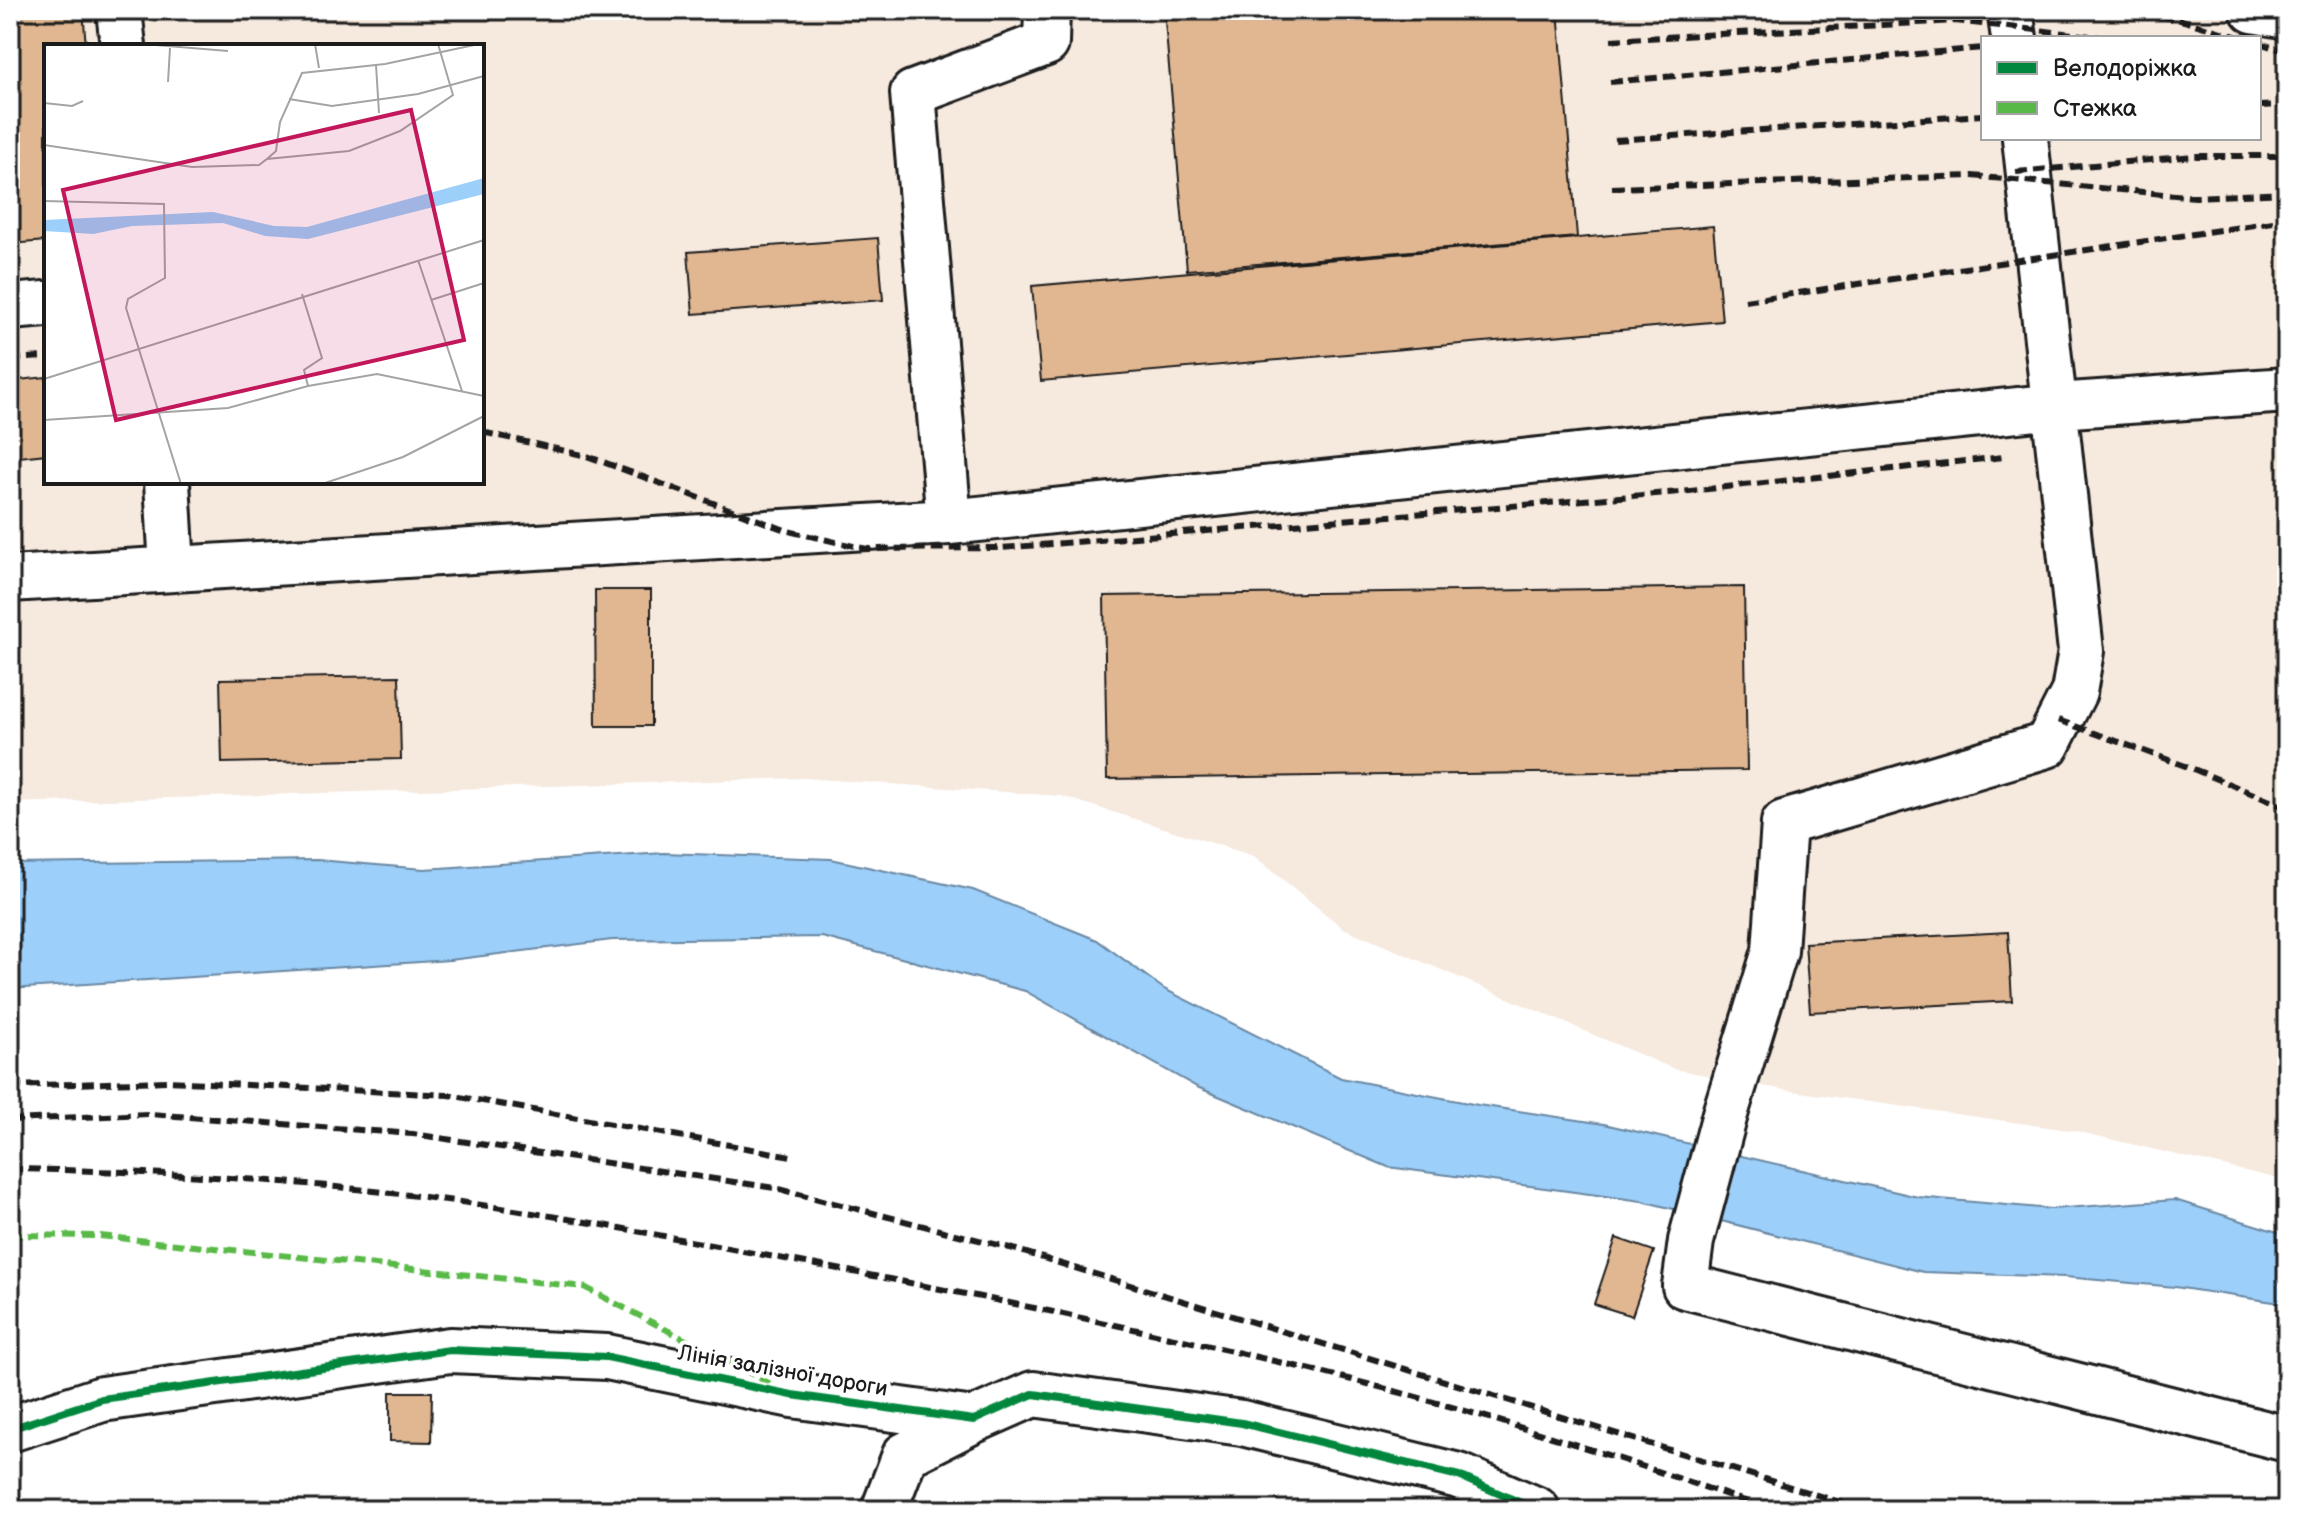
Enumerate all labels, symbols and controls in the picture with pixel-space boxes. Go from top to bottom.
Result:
legend [1981,36,2261,140]
inset map [44,44,484,484]
text: Велодоріжка [2053,54,2197,83]
text: Стежка [2053,94,2137,123]
street label: Лінія залізної дороги [675,1339,890,1403]

